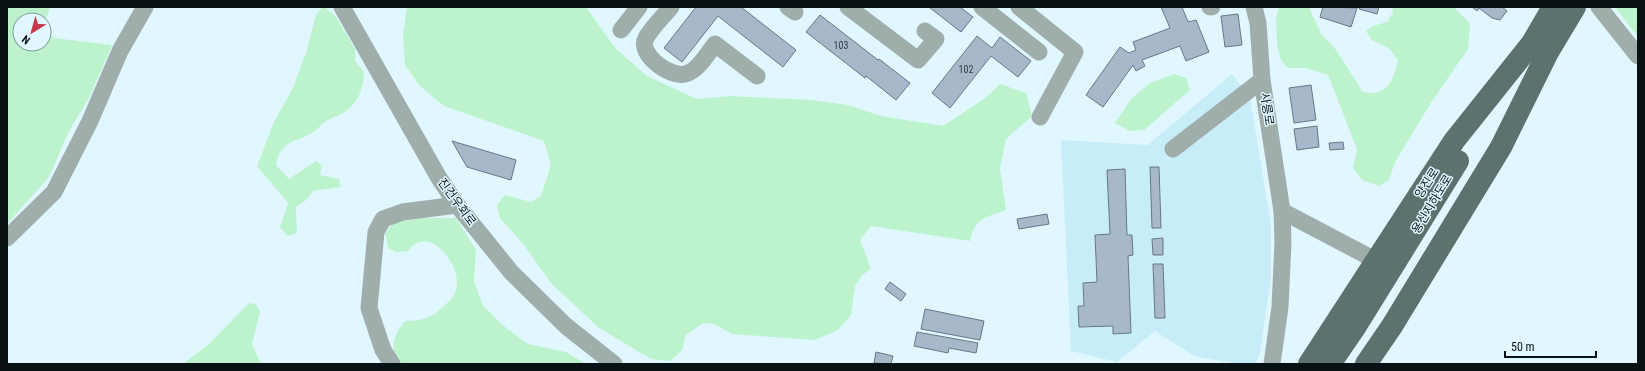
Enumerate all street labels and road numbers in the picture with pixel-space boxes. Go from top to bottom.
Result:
street label: 사릉로 [1257,92,1277,126]
street label: 양진로 [1412,165,1442,201]
street label: 용신지하도로 [1409,172,1455,236]
street label: 진건우회로 [435,176,479,228]

